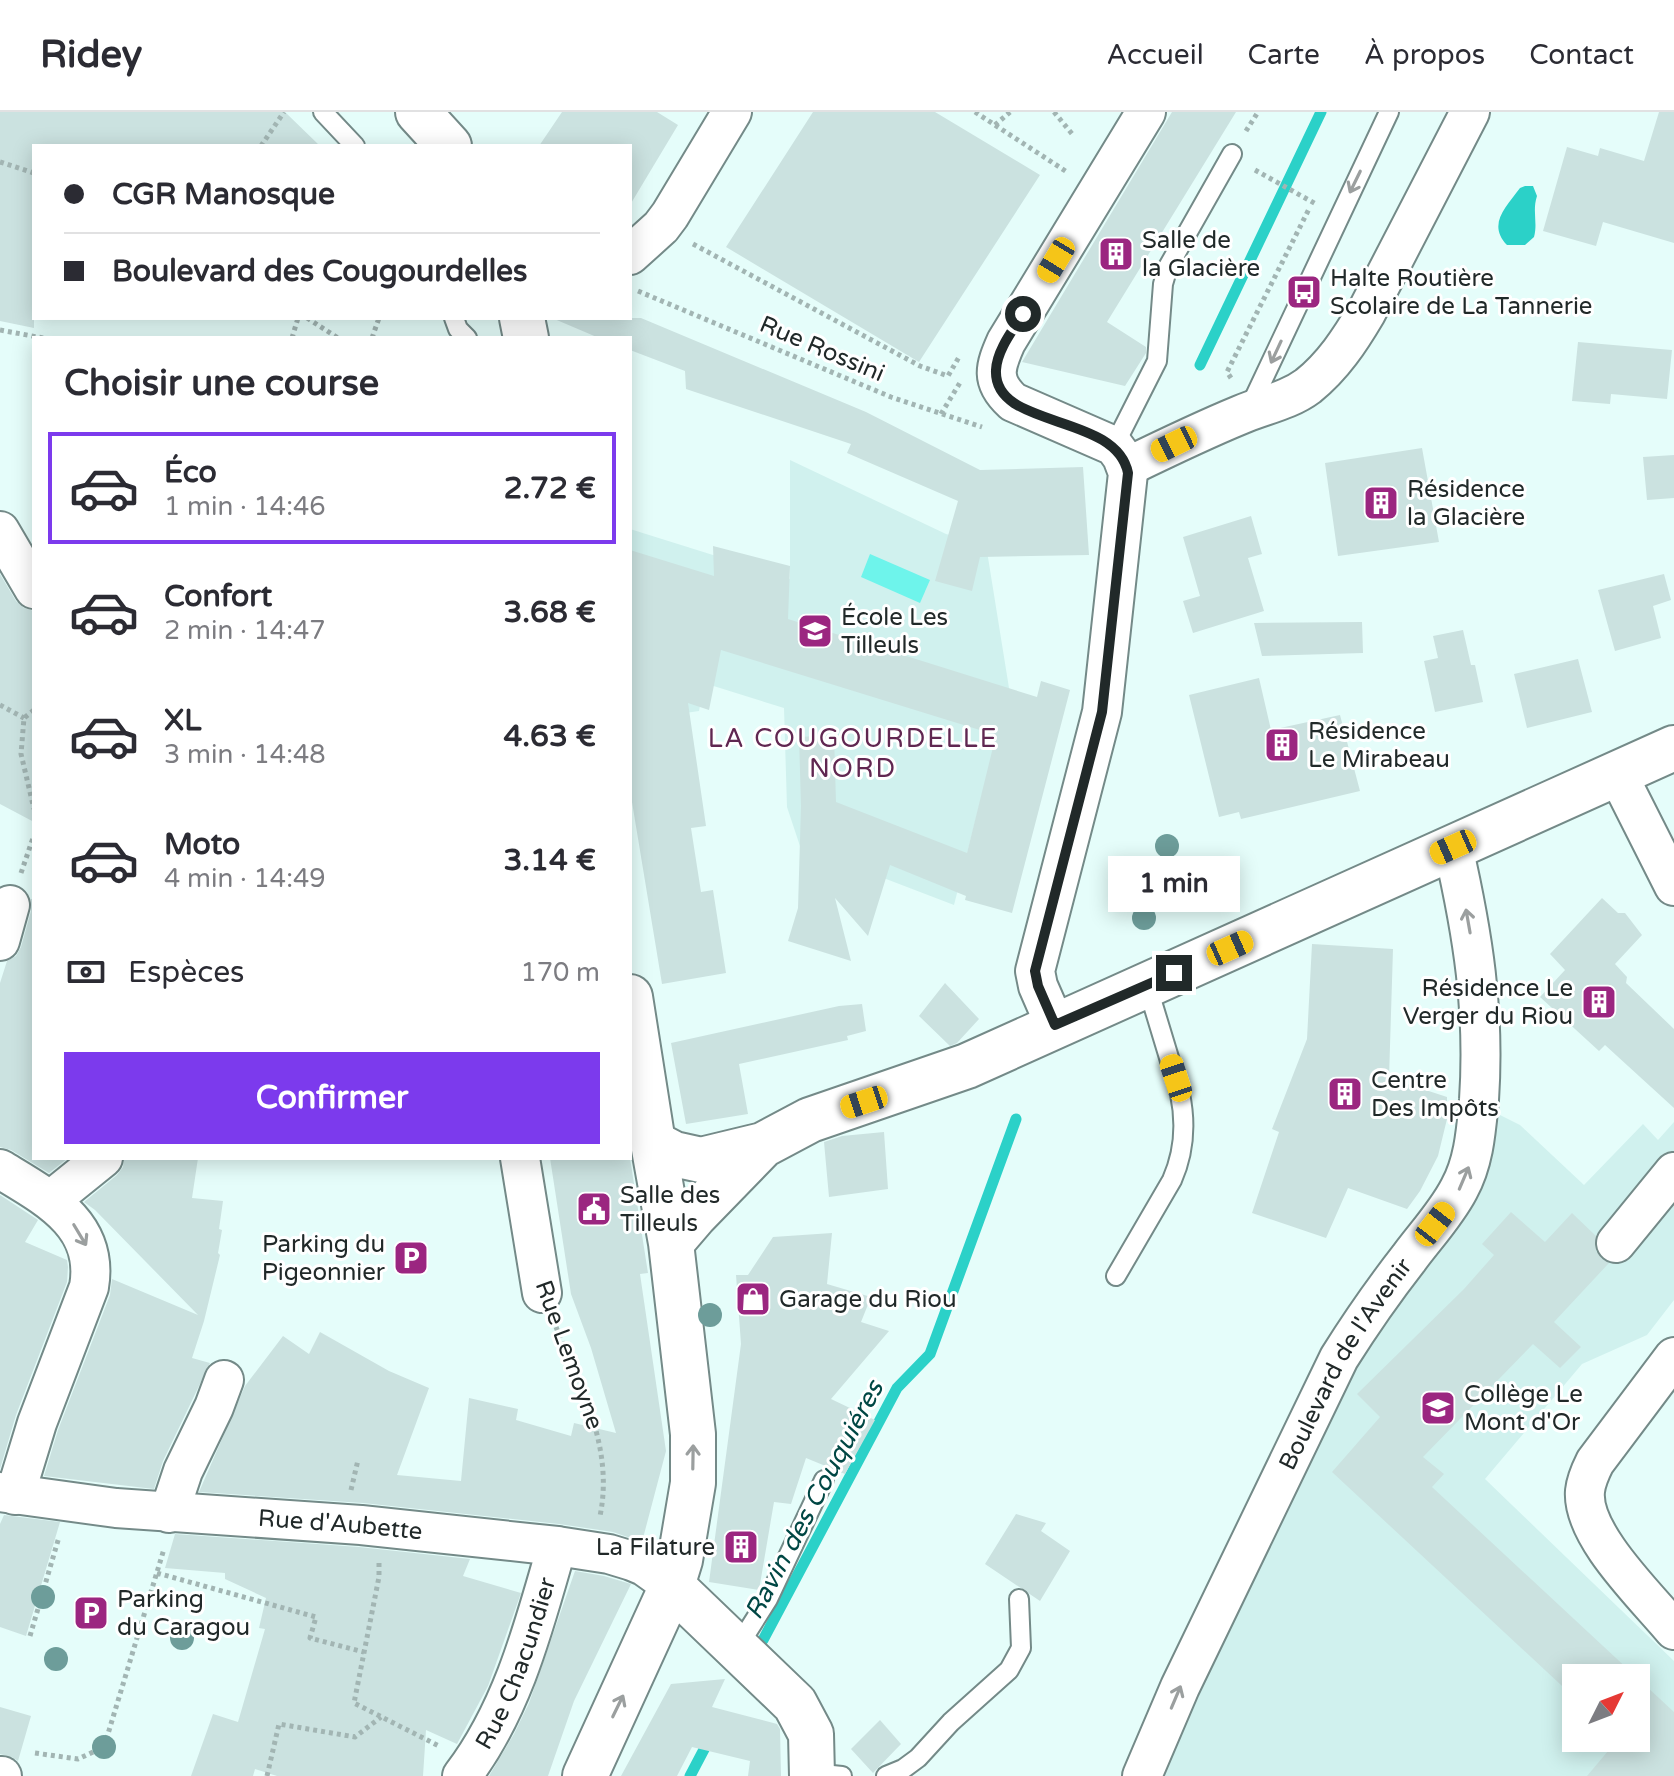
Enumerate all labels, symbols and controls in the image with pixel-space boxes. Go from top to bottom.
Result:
text: Ridey [40,32,142,78]
text: Accueil [1106,38,1204,72]
text: Carte [1248,38,1320,72]
text: À propos [1364,38,1485,72]
text: Contact [1529,38,1634,72]
one-way arrow [1347,170,1362,194]
text: CGR Manosque [112,176,335,213]
place label: Salle de la Glacière [1142,226,1260,283]
car [1033,233,1079,287]
building icon: Salle de la Glacière [1097,235,1135,273]
text: Boulevard des Cougourdelles [112,253,528,290]
place label: Halte Routière Scolaire de La Tannerie [1330,264,1592,321]
bus stop icon: Halte Routière Scolaire de La Tannerie [1285,273,1323,311]
route start [1005,296,1041,332]
street label: Rue Rossini [755,310,889,388]
one-way arrow [1268,339,1283,363]
text: Choisir une course [64,362,379,405]
car [1147,423,1201,465]
icon: car [68,452,140,524]
text: Éco [164,454,217,491]
text: 2.72 € [504,470,596,507]
place label: Résidence la Glacière [1407,475,1525,532]
building icon: Résidence la Glacière [1362,484,1400,522]
text: 1 min · 14:46 [164,491,326,522]
icon: car [68,576,140,648]
text: Confort [164,578,272,615]
text: 3.68 € [503,594,596,631]
place label: École Les Tilleuls [841,602,948,660]
school or university icon: École Les Tilleuls [796,612,834,650]
text: 2 min · 14:47 [164,615,326,646]
icon: car [68,700,140,772]
text: XL [164,702,201,739]
place label: Résidence Le Mirabeau [1308,717,1450,774]
text: 4.63 € [503,718,596,755]
district label: LA COUGOURDELLE NORD [708,723,998,784]
building icon: Résidence Le Mirabeau [1263,726,1301,764]
text: 3 min · 14:48 [164,739,326,770]
icon: car [68,824,140,896]
text: Moto [164,826,240,863]
car [1426,826,1480,868]
text: 3.14 € [503,842,596,879]
callout: 1 min [1108,857,1240,913]
text: 4 min · 14:49 [164,863,326,894]
text: 1 min [1139,868,1209,899]
one-way arrow [1460,909,1475,934]
car [1203,927,1257,969]
icon: cash [64,950,108,994]
text: Espèces [128,954,245,991]
route end [1156,955,1192,991]
text: 170 m [520,957,600,988]
place label: Résidence Le Verger du Riou [1403,974,1573,1031]
building icon: Résidence Le Verger du Riou [1580,983,1618,1021]
car [1157,1051,1195,1105]
button: Confirmer [64,1052,600,1144]
place label: Centre Des Impôts [1371,1066,1499,1123]
building icon: Centre Des Impôts [1326,1075,1364,1113]
car [837,1083,891,1121]
one-way arrow [1458,1166,1472,1191]
place label: Salle des Tilleuls [620,1181,720,1238]
public building icon: Salle des Tilleuls [575,1190,613,1228]
car [1411,1198,1459,1250]
one-way arrow [72,1223,88,1246]
place label: Parking du Pigeonnier [262,1230,386,1287]
parking icon: Parking du Pigeonnier [392,1239,430,1277]
street label: Boulevard de l'Avenir [1273,1252,1419,1475]
street label: Rue Lemoyne [529,1277,609,1433]
shop icon: Garage du Riou [734,1280,772,1318]
place label: Garage du Riou [779,1285,957,1314]
water label: Ravin des Couquiéres [738,1374,891,1625]
place label: Collège Le Mont d'Or [1464,1380,1583,1437]
school or university icon: Collège Le Mont d'Or [1419,1389,1457,1427]
one-way arrow [685,1444,701,1471]
street label: Rue d'Aubette [257,1503,424,1546]
building icon: La Filature [722,1528,760,1566]
place label: La Filature [596,1533,715,1562]
street label: Rue Chacundier [469,1573,562,1755]
place label: Parking du Caragou [117,1585,250,1642]
parking icon: Parking du Caragou [72,1594,110,1632]
north arrow [1562,1664,1650,1752]
map controls [1562,1664,1650,1752]
one-way arrow [1169,1685,1184,1710]
one-way arrow [611,1694,626,1718]

